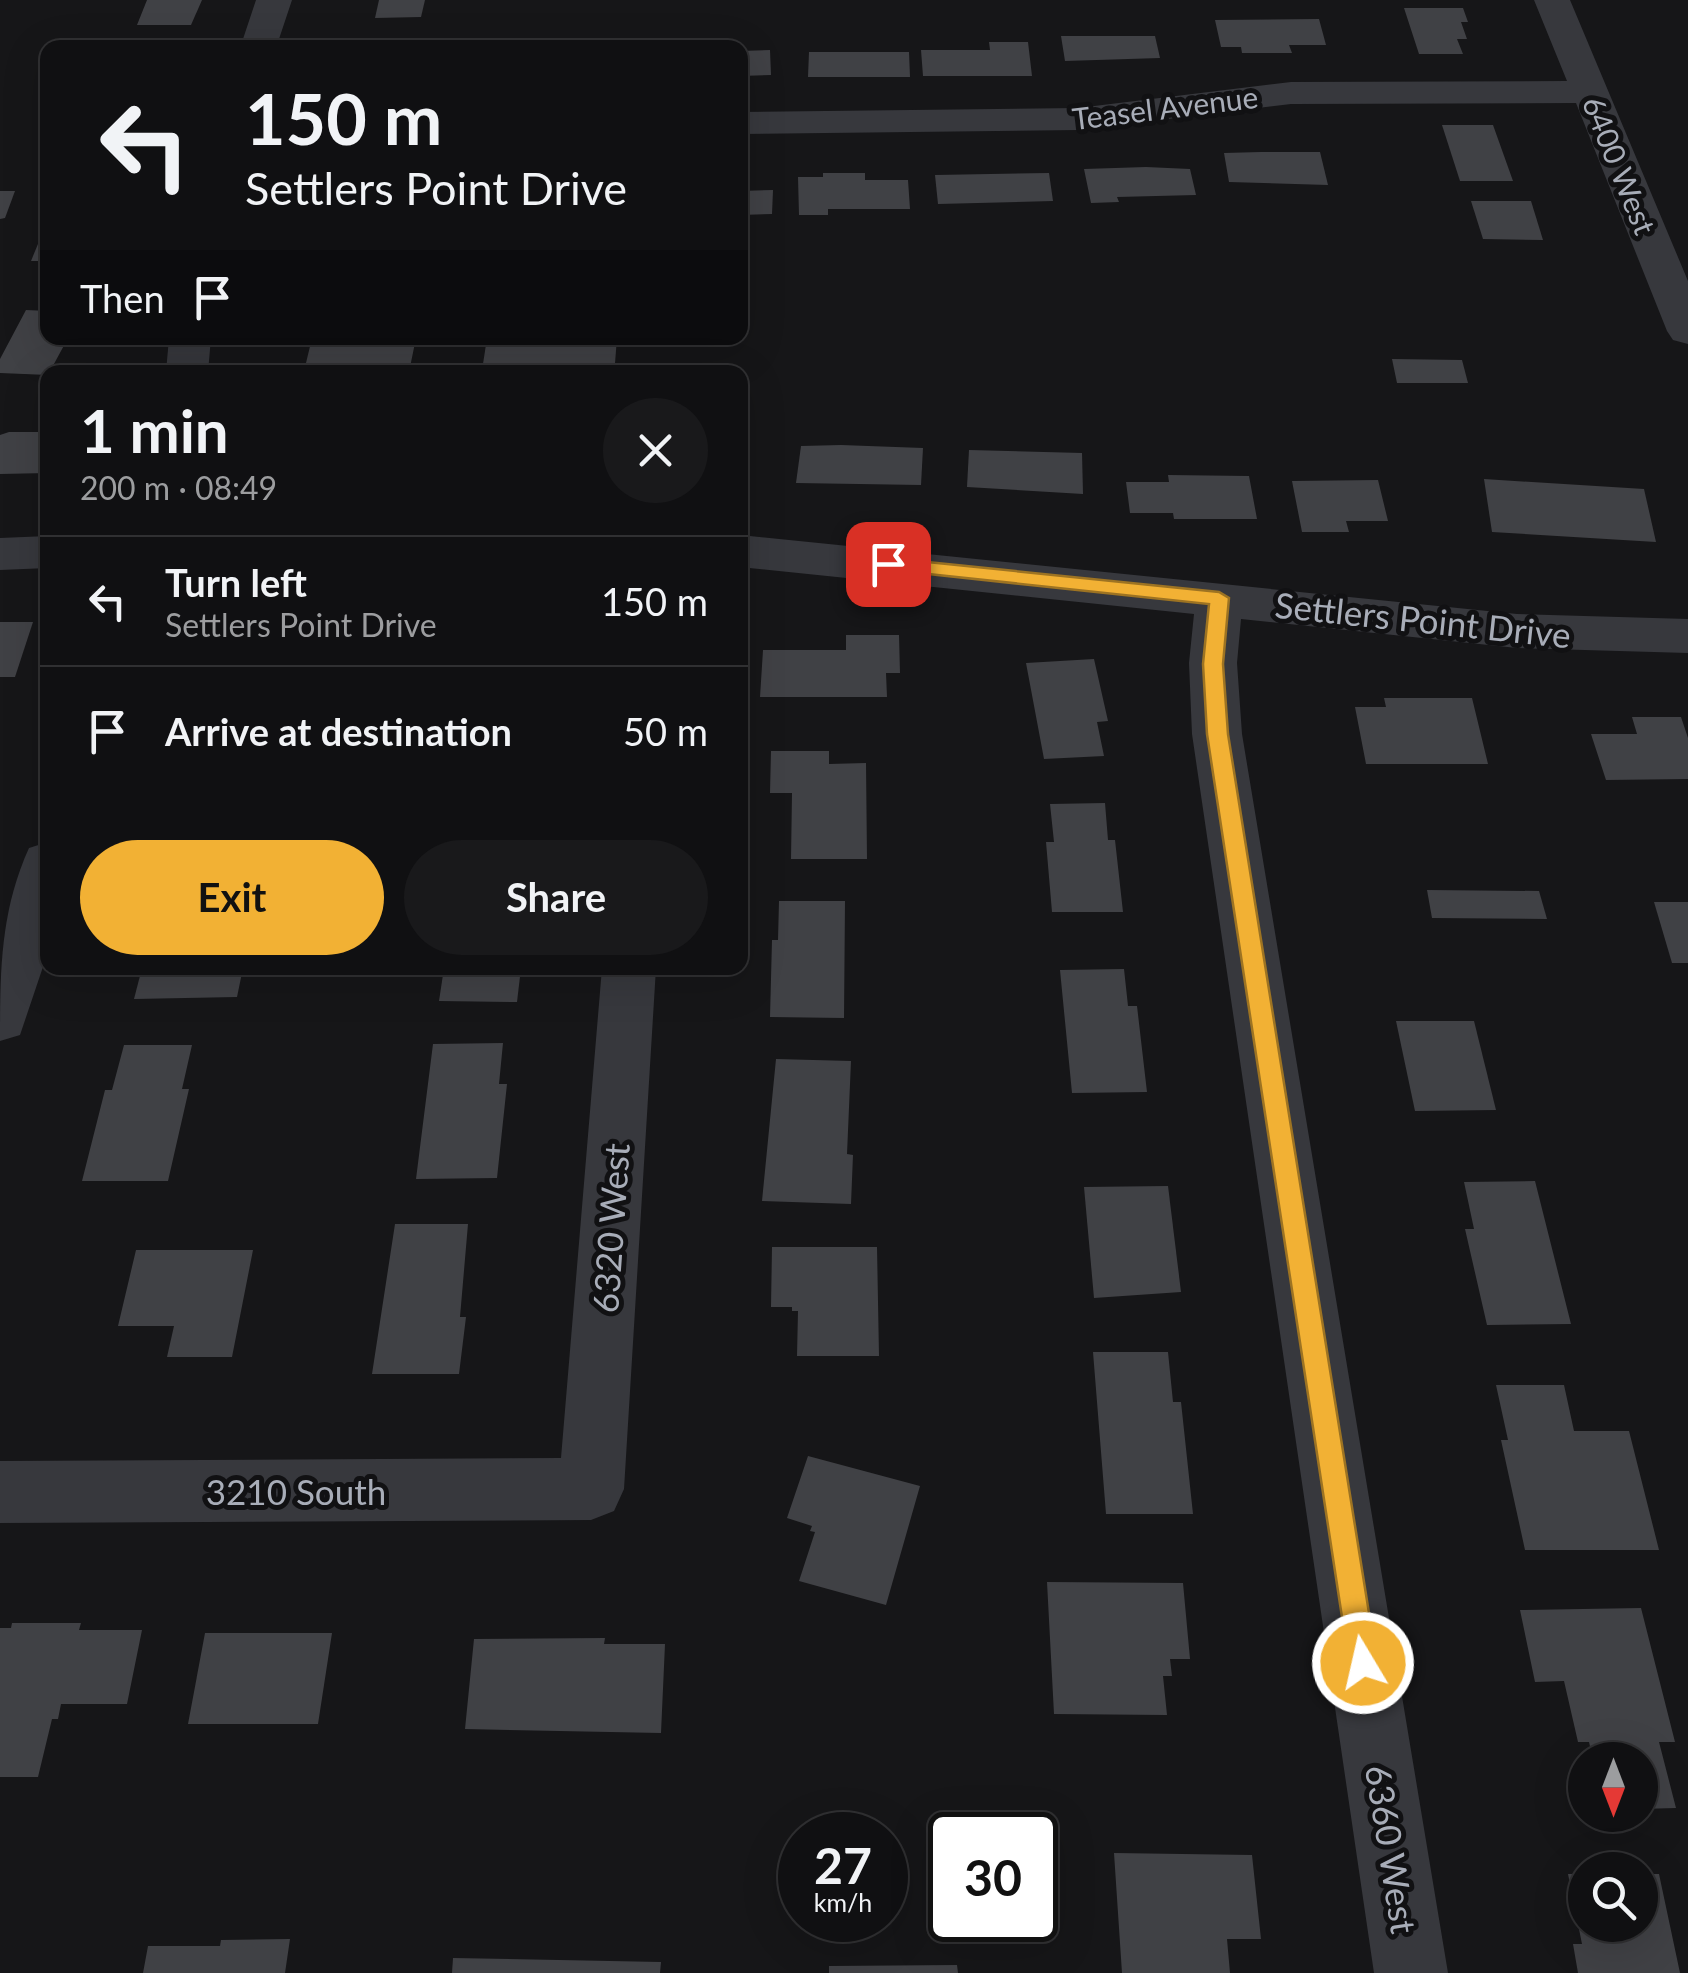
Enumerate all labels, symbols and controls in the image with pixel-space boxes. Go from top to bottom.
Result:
text: 150 m [245,76,442,160]
street label: Teasel Avenue [1070,78,1260,136]
icon: left [80,80,210,210]
street label: 6400 West [1576,91,1664,240]
text: Settlers Point Drive [245,161,627,215]
icon: arrive [185,270,240,325]
text: Then [80,275,165,321]
text: 1 min [80,394,229,466]
button: close [603,398,708,503]
text: 200 m · 08:49 [80,468,277,507]
pin [846,522,931,607]
icon: arrive [861,537,916,592]
text: Turn left [165,559,307,605]
icon: left [80,574,135,629]
text: 150 m [601,578,708,624]
street label: Settlers Point Drive [1273,583,1573,655]
text: Settlers Point Drive [165,605,437,644]
icon: arrive [80,704,135,759]
text: Arrive at destination [165,708,512,754]
text: 50 m [623,708,708,754]
button: Exit [80,840,384,955]
button: Share [404,840,708,955]
street label: 6320 West [583,1141,637,1314]
street label: 3210 South [206,1470,386,1512]
position arrow [1311,1611,1415,1715]
north arrow [1568,1742,1658,1832]
map controls [1568,1742,1658,1942]
street label: 6360 West [1358,1762,1426,1937]
speed limit sign: 30 [928,1812,1058,1942]
text: 27 [814,1835,872,1895]
button: search [1568,1852,1658,1942]
text: km/h [814,1887,872,1917]

